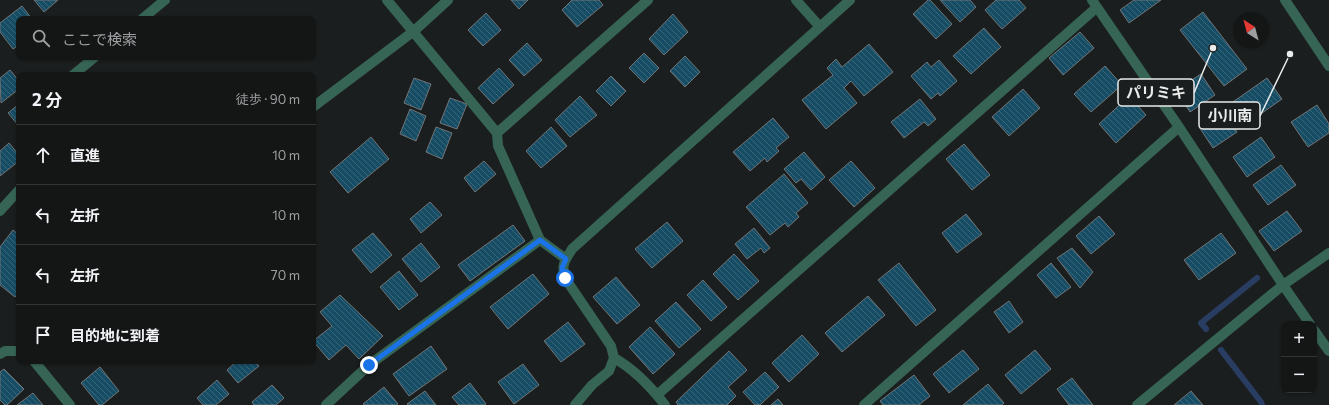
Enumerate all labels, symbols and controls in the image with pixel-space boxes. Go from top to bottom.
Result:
north arrow [1233,12,1269,48]
search box [16,16,316,60]
icon: search [30,27,52,49]
text: ここで検索 [62,30,137,48]
callout: パリミキ [1118,79,1194,106]
text: パリミキ [1126,83,1186,101]
text: 2 分 [32,89,62,110]
text: 徒歩 · 90 m [236,91,300,107]
callout: 小川南 [1199,102,1260,129]
text: 小川南 [1207,106,1253,124]
icon: ahead [32,144,54,166]
text: 直進 [70,146,100,164]
text: 10 m [272,147,300,163]
icon: left [32,204,54,226]
text: 左折 [70,206,100,224]
text: 10 m [272,207,300,223]
icon: left [32,264,54,286]
text: 左折 [70,266,100,284]
text: 70 m [271,267,300,283]
route start [556,269,574,287]
map controls [1281,321,1317,393]
button: + [1281,321,1317,357]
icon: arrive [32,324,54,346]
text: 目的地に到着 [70,326,160,344]
route end [360,356,378,374]
button: − [1281,357,1317,393]

